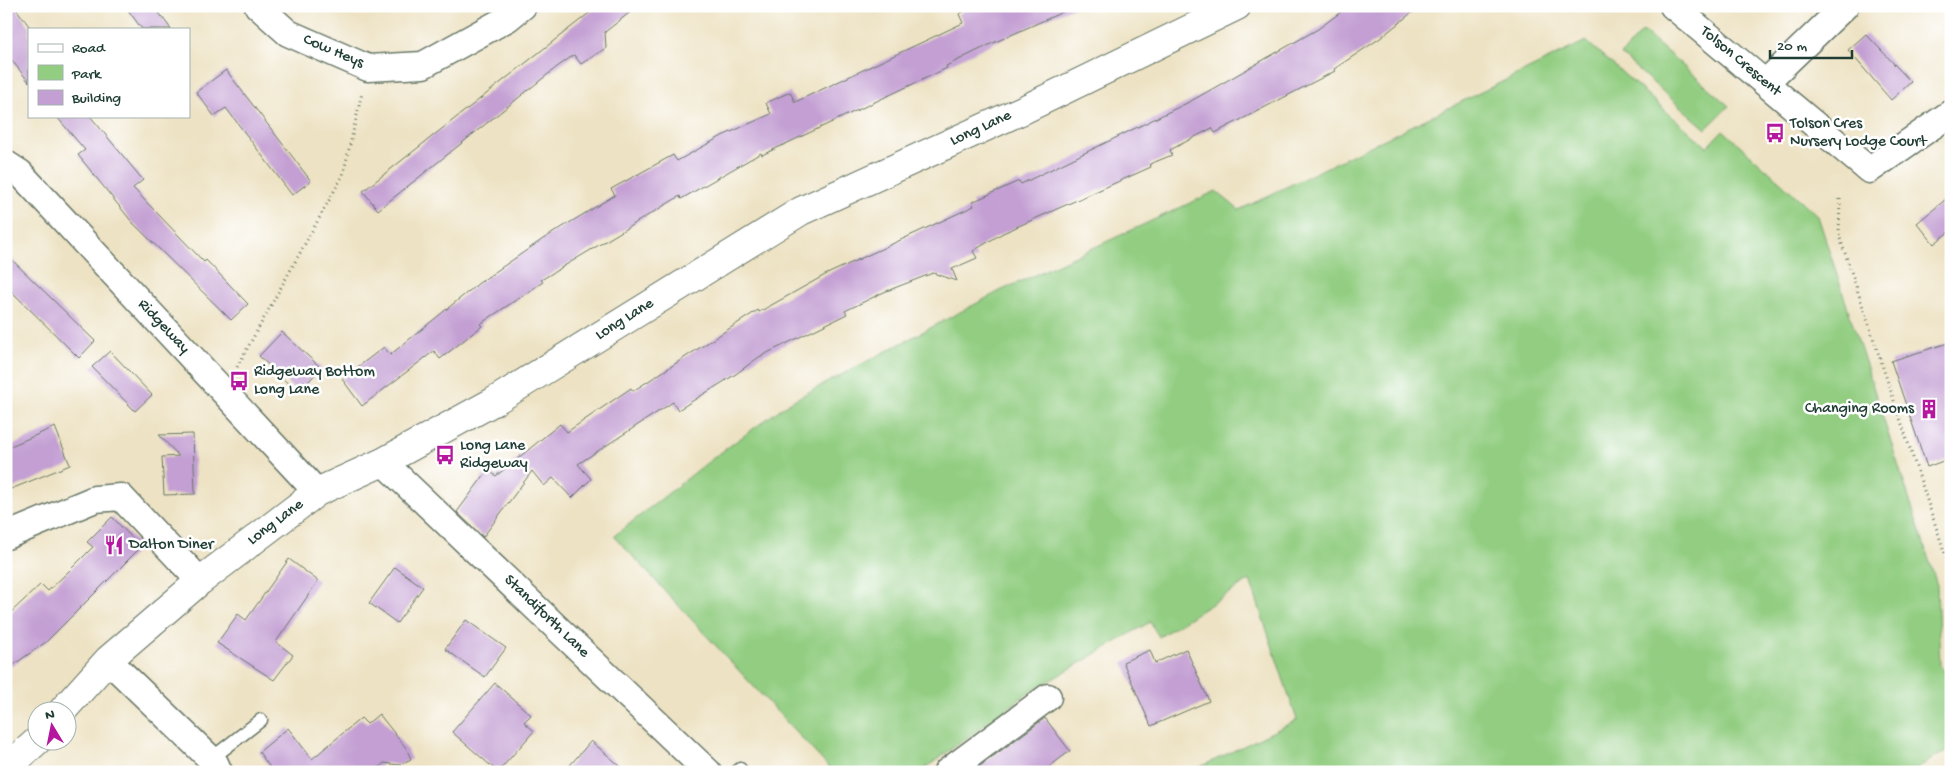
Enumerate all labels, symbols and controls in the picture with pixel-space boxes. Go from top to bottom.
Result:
street label: Tolson Crescent [1695,22,1785,102]
legend [28,28,190,118]
scale bar [1770,28,1852,60]
street label: Cow Heys [300,31,367,74]
text: 20 m [1777,38,1807,56]
text: Road [72,40,106,58]
text: Park [71,66,102,84]
text: Building [71,90,121,108]
street label: Long Lane [947,106,1015,151]
place label: Tolson Cres Nursery Lodge Court [1789,115,1928,152]
bus stop icon: Tolson Cres Nursery Lodge Court [1764,122,1786,144]
street label: Long Lane [592,294,658,345]
street label: Ridgeway [133,296,193,358]
place label: Ridgeway Bottom Long Lane [254,363,375,400]
bus stop icon: Ridgeway Bottom Long Lane [228,370,250,392]
building icon: Changing Rooms [1918,398,1940,420]
place label: Changing Rooms [1805,400,1915,419]
place label: Long Lane Ridgeway [460,437,528,474]
bus stop icon: Long Lane Ridgeway [434,444,456,466]
street label: Long Lane [244,495,308,550]
restaurant icon: Dalton Diner [103,534,125,556]
place label: Dalton Diner [128,536,215,555]
street label: Standiforth Lane [499,571,593,663]
north arrow [28,700,78,750]
text: N [44,706,56,725]

